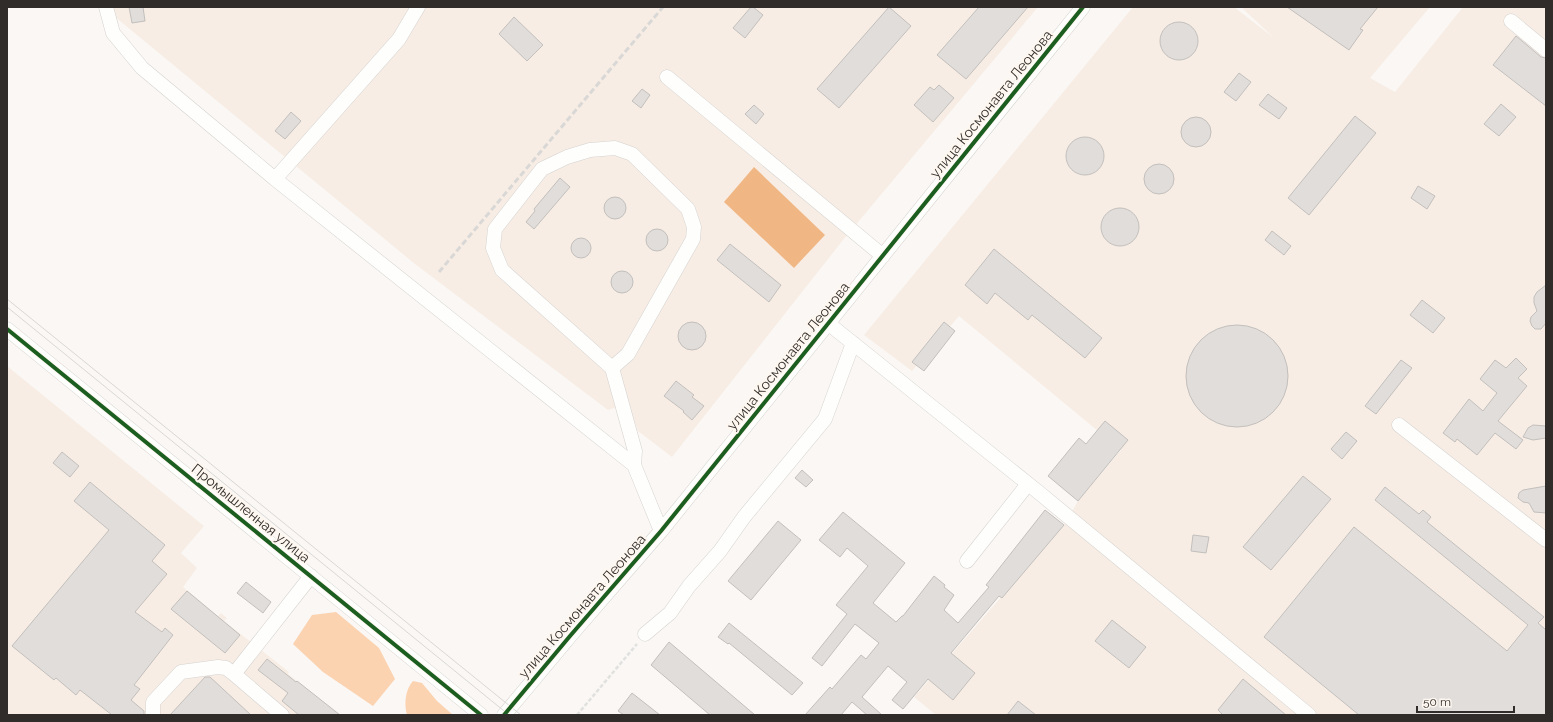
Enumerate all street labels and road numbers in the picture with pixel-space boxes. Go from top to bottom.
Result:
street label: улица Космонавта Леонова [927,27,1055,181]
street label: улица Космонавта Леонова [724,279,852,433]
street label: Промышленная улица [189,460,313,566]
street label: улица Космонавта Леонова [515,531,649,681]

